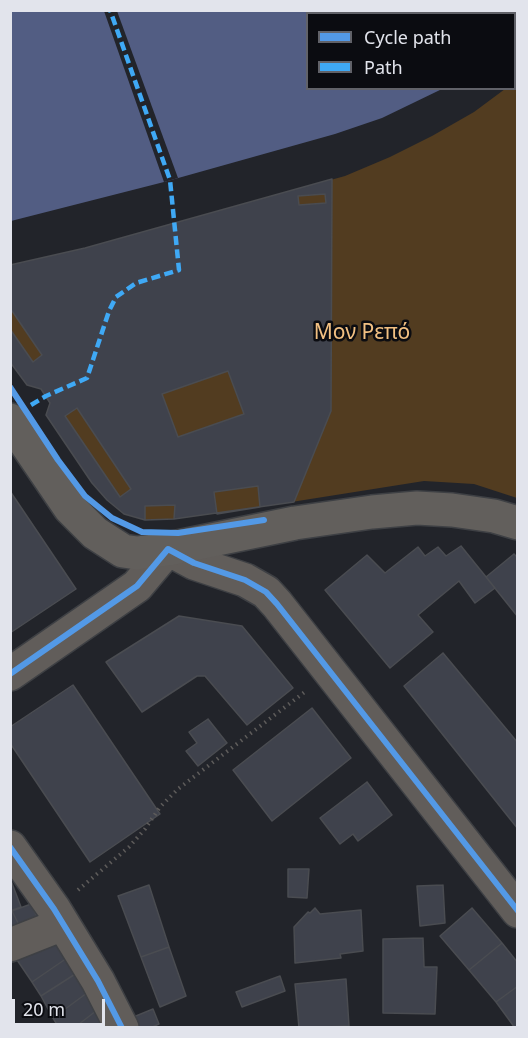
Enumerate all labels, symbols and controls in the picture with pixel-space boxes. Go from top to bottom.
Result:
legend [306,12,516,90]
text: Cycle path [364,25,451,49]
text: Path [364,55,403,79]
park label: Μον Ρεπό [314,320,410,346]
scale bar [15,987,108,1025]
text: 20 m [23,997,65,1021]

